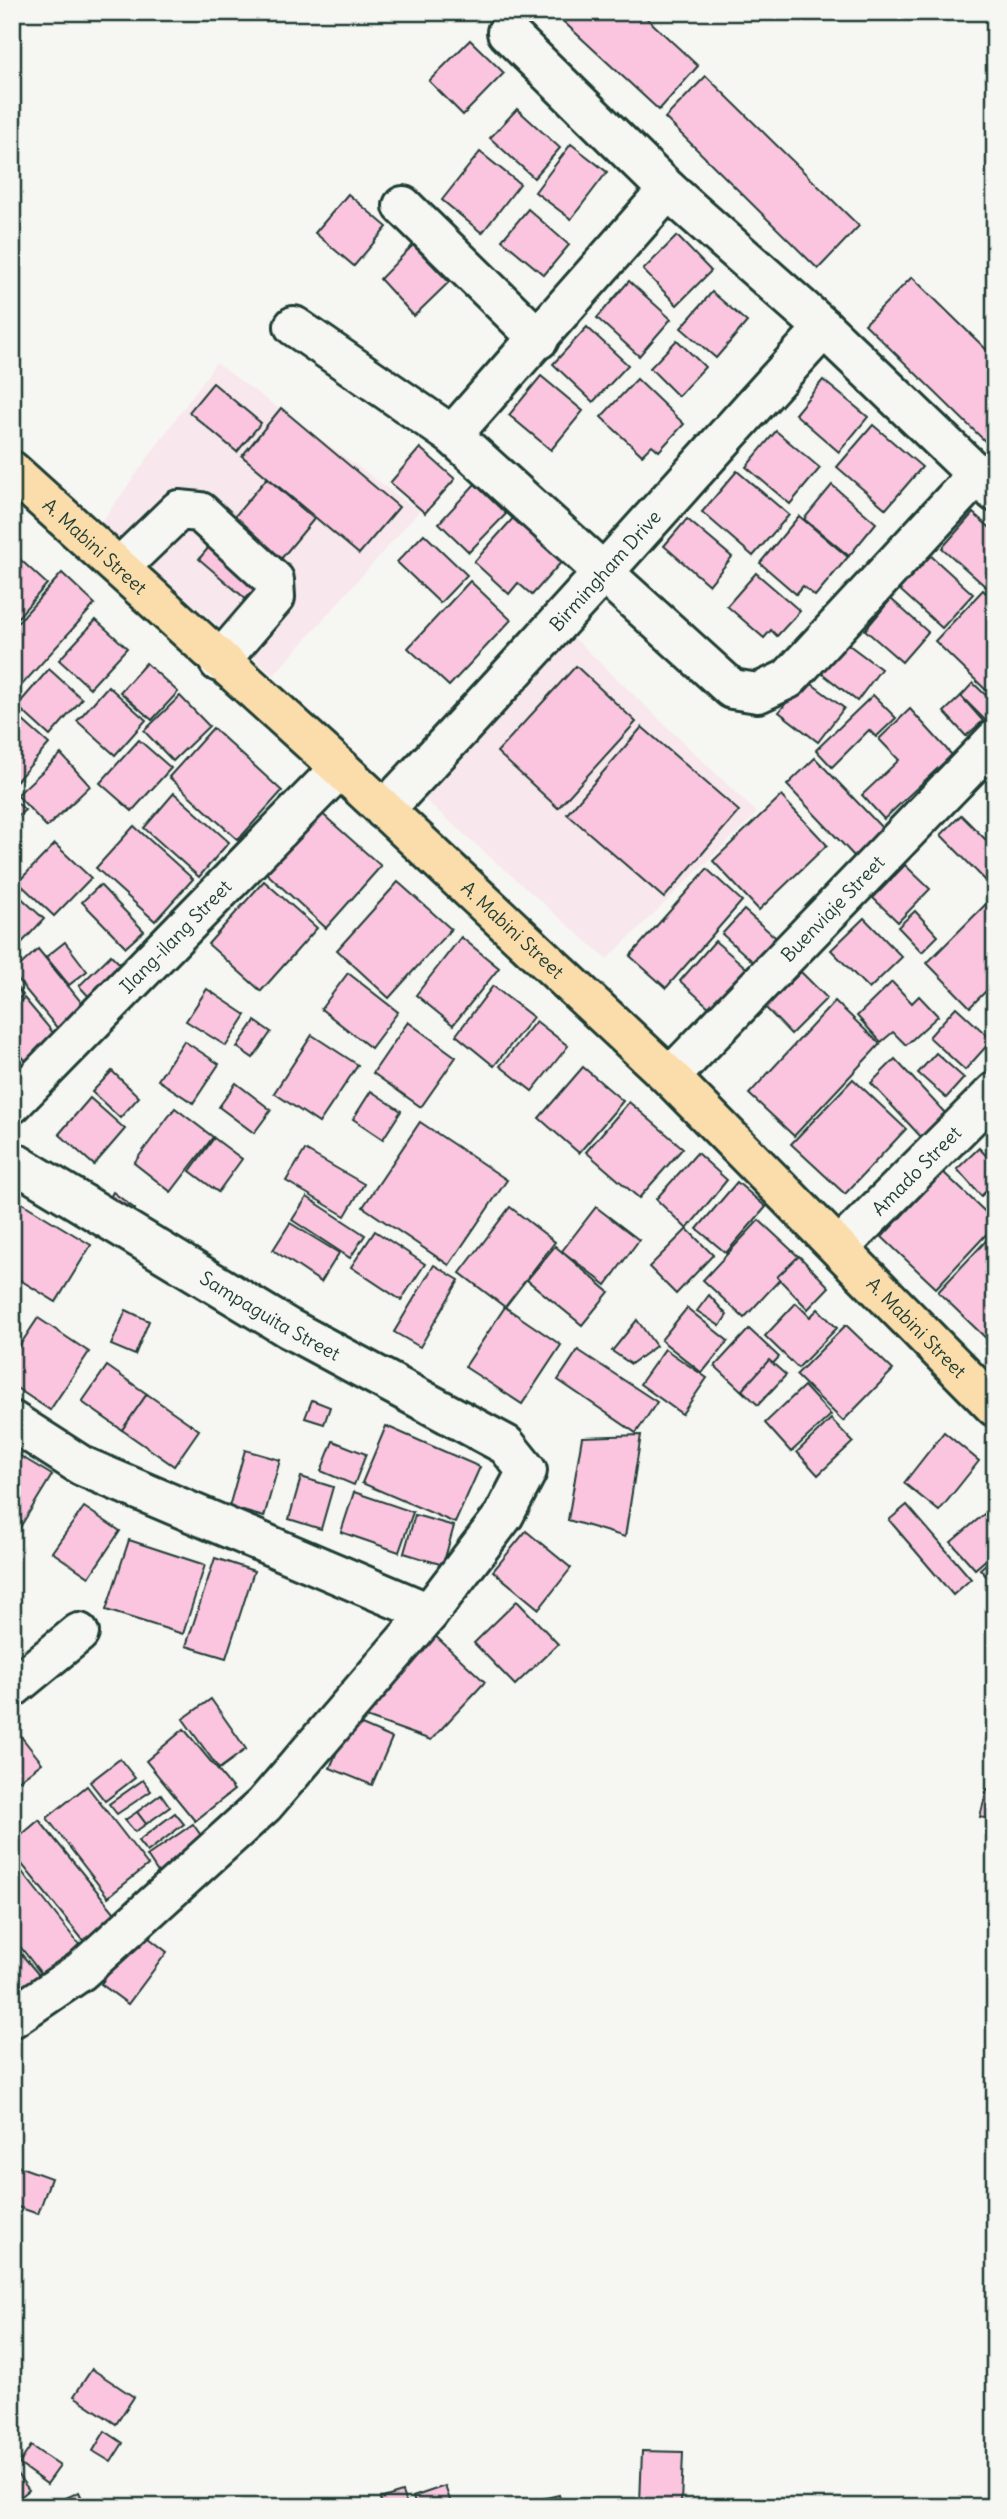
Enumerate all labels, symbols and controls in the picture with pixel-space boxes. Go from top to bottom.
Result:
street label: A. Mabini Street [38,493,152,599]
street label: Birmingham Drive [544,505,666,636]
street label: Buenviaje Street [776,850,889,967]
street label: Ilang-ilang Street [115,875,236,998]
street label: A. Mabini Street [456,876,569,984]
street label: Amado Street [867,1121,966,1220]
street label: Sampaguita Street [196,1266,344,1366]
street label: A. Mabini Street [862,1272,972,1383]

